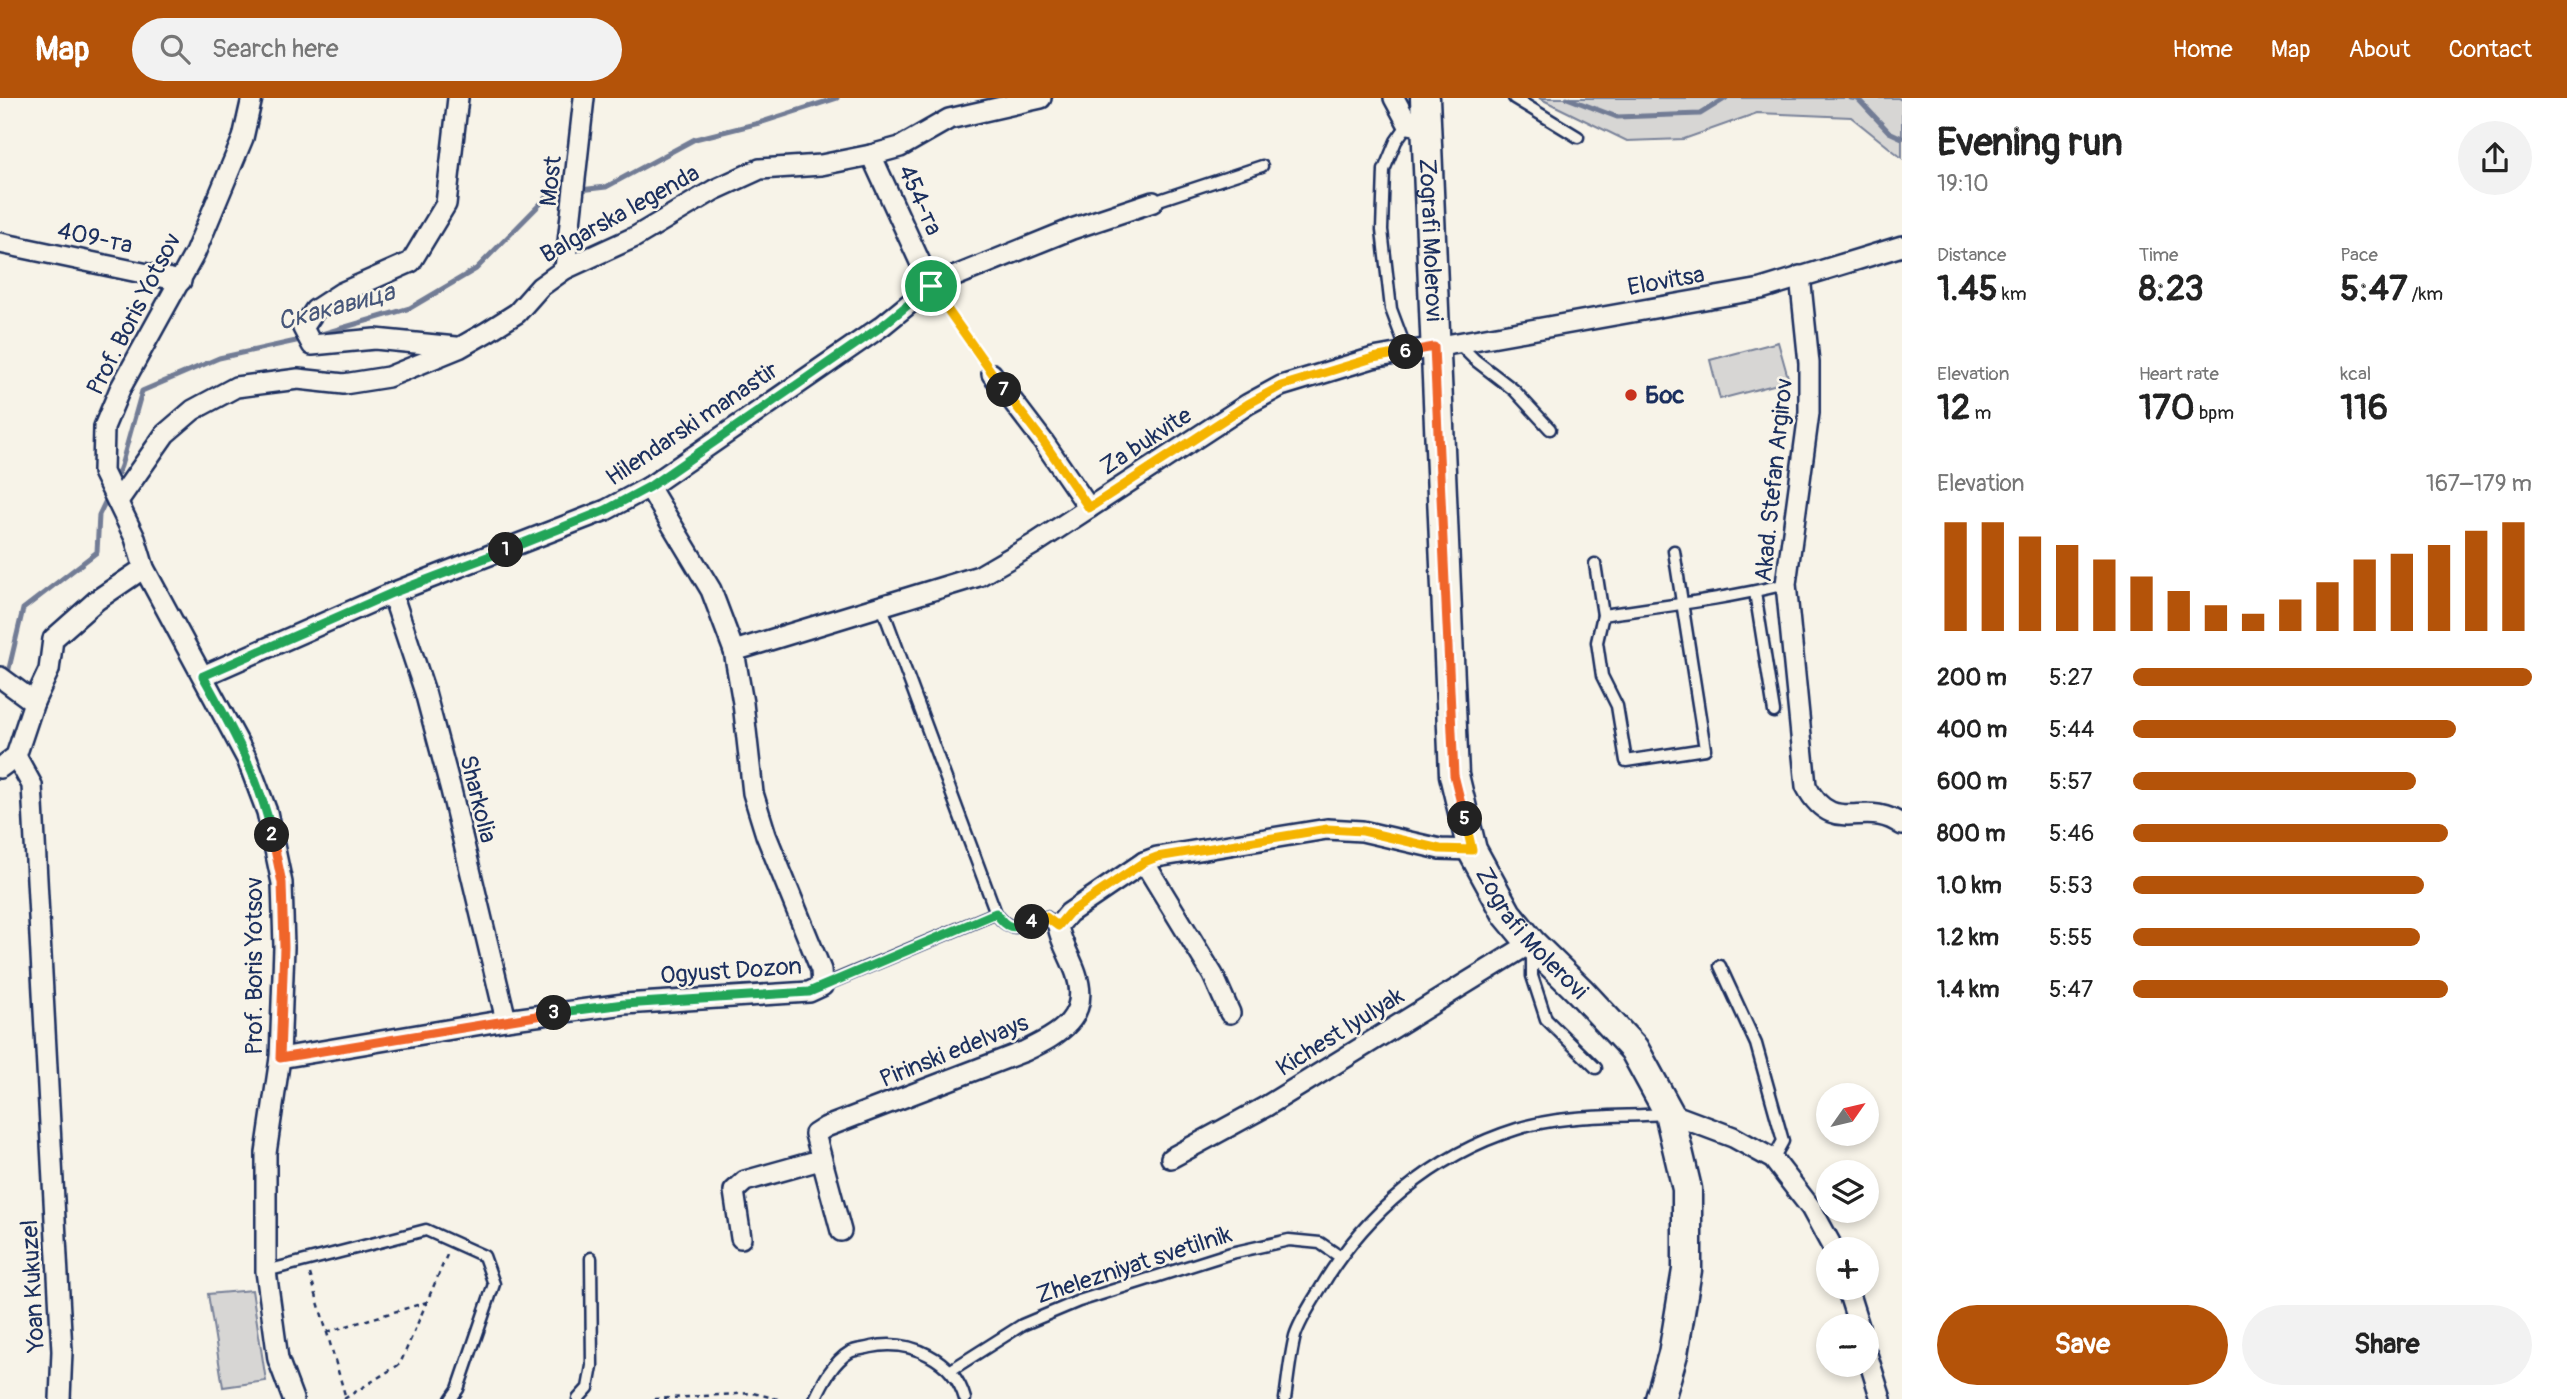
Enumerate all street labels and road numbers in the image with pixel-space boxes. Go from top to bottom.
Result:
street label: Most [534,154,568,208]
street label: Balgarska legenda [536,158,704,270]
street label: Zografi Molerovi [1413,158,1449,322]
street label: 454-та [892,160,948,240]
street label: 409-та [55,216,135,260]
street label: Prof. Boris Yotsov [81,228,187,400]
street label: Elovitsa [1625,260,1707,302]
street label: Hilendarski manastir [600,355,784,492]
street label: Akad. Stefan Argirov [1749,377,1799,583]
street label: Za bukvite [1095,401,1197,481]
street label: Sharkolia [453,752,503,846]
street label: Zografi Molerovi [1470,862,1595,1005]
street label: Prof. Boris Yotsov [240,877,269,1055]
street label: Ogyust Dozon [659,952,803,990]
street label: Kichest lyulyak [1271,981,1409,1083]
street label: Pirinski edelvays [875,1008,1033,1094]
street label: Yoan Kukuzel [15,1219,51,1354]
street label: Zhelezniyat svetilnik [1033,1220,1235,1310]

